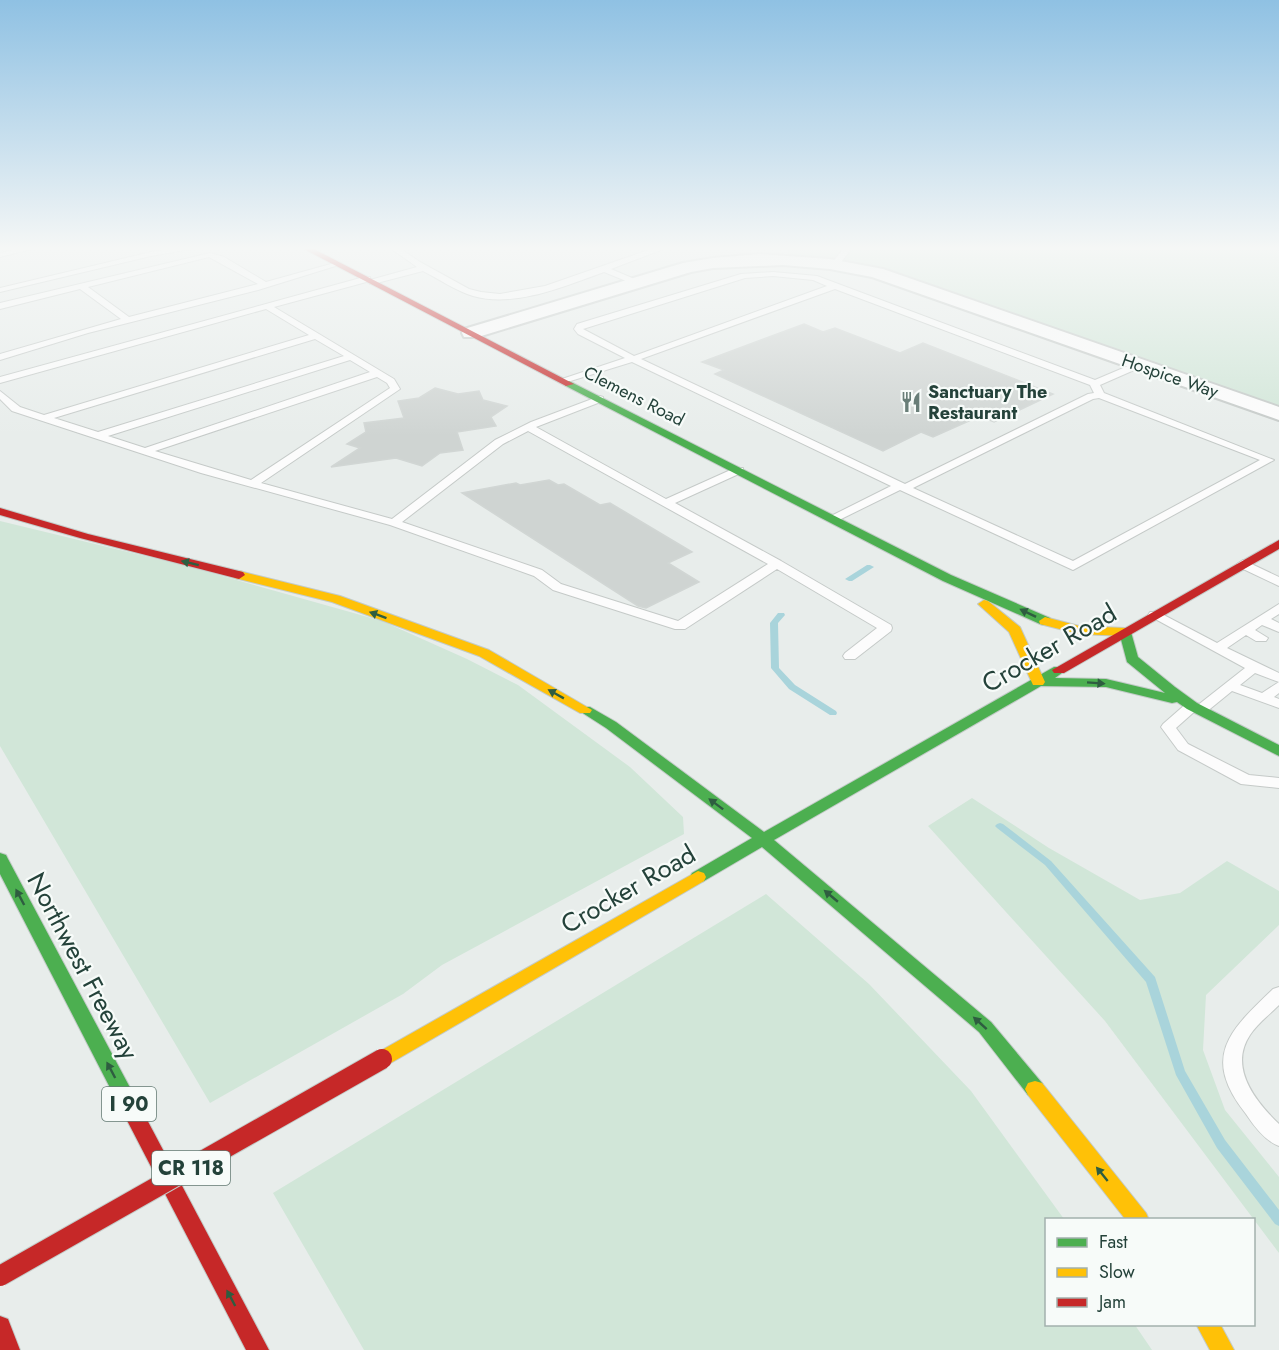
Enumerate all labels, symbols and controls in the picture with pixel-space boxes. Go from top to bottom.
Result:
street label: Hospice Way [1118,347,1222,405]
street label: Clemens Road [579,359,689,433]
place label: Sanctuary The Restaurant [928,379,1047,426]
restaurant icon: Sanctuary The Restaurant [899,390,923,414]
one-way arrow [181,557,199,567]
street label: Crocker Road [974,594,1124,702]
one-way arrow [1019,608,1036,618]
one-way arrow [369,609,387,619]
one-way arrow [1087,678,1106,687]
one-way arrow [547,689,564,699]
one-way arrow [708,798,724,810]
street label: Crocker Road [553,835,703,943]
street label: Northwest Freeway [18,866,149,1067]
one-way arrow [15,888,25,905]
one-way arrow [823,890,839,903]
one-way arrow [972,1016,987,1030]
one-way arrow [106,1061,116,1078]
road number: I 90 [102,1087,156,1121]
road number: CR 118 [152,1151,230,1185]
one-way arrow [1096,1166,1109,1182]
legend [1045,1218,1255,1326]
text: Fast [1099,1229,1128,1255]
text: Slow [1099,1259,1136,1285]
text: Jam [1097,1289,1126,1315]
one-way arrow [226,1290,236,1307]

